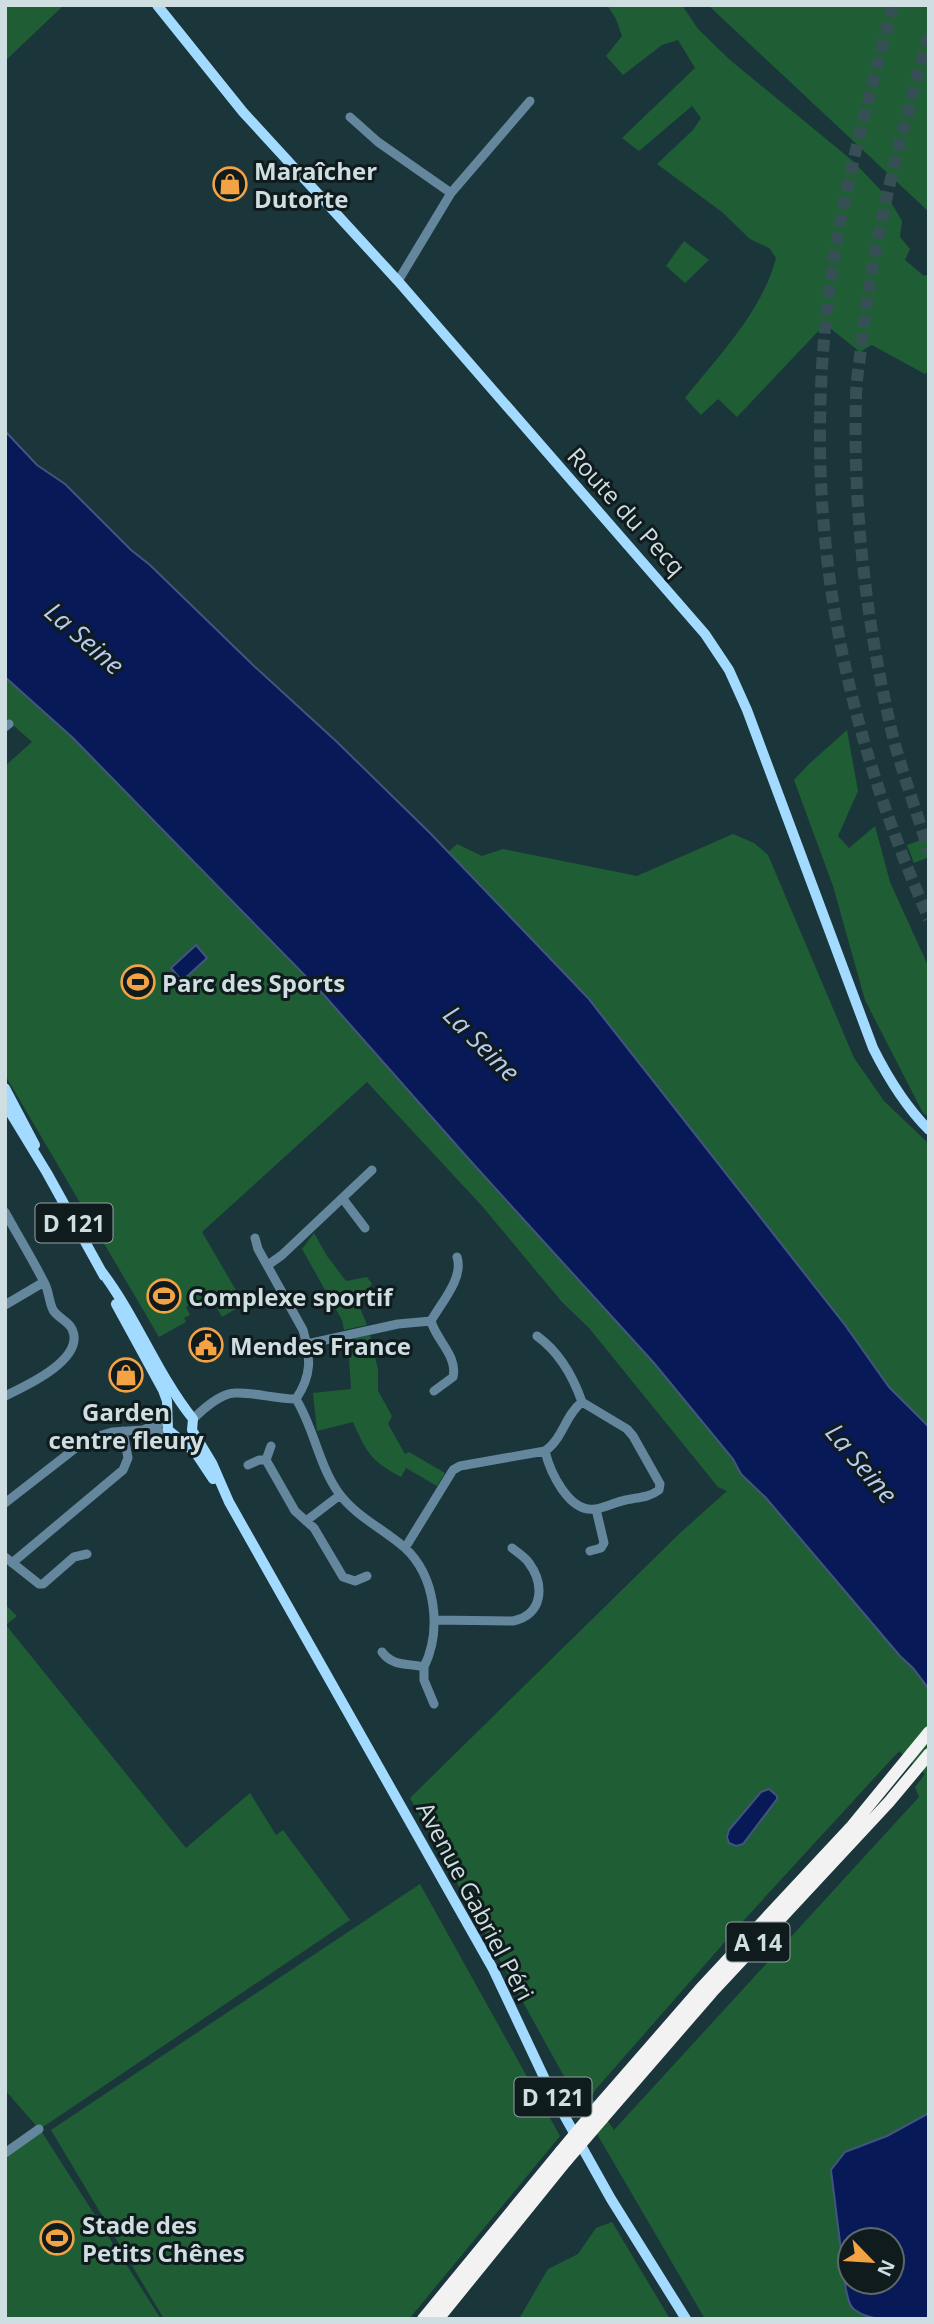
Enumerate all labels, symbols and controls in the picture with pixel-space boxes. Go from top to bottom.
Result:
place label: Maraîcher Dutorte [254,154,377,215]
shop icon: Maraîcher Dutorte [211,165,249,203]
street label: Route du Pecq [561,440,693,582]
water label: La Seine [38,593,132,683]
sports icon: Parc des Sports [119,963,157,1001]
place label: Parc des Sports [162,966,345,999]
water label: La Seine [436,997,528,1089]
road number: D 121 [36,1204,112,1242]
sports icon: Complexe sportif [145,1277,183,1315]
place label: Complexe sportif [188,1280,394,1313]
public building icon: Mendes France [187,1326,225,1364]
place label: Mendes France [230,1329,411,1362]
shop icon: Garden centre fleury [107,1356,145,1394]
place label: Garden centre fleury [48,1395,204,1456]
water label: La Seine [818,1415,906,1511]
street label: Avenue Gabriel Péri [410,1796,542,2006]
road number: A 14 [726,1923,790,1962]
road number: D 121 [514,2078,592,2116]
place label: Stade des Petits Chênes [82,2208,245,2269]
sports icon: Stade des Petits Chênes [38,2219,76,2257]
north arrow [836,2226,906,2296]
text: N [871,2256,901,2281]

